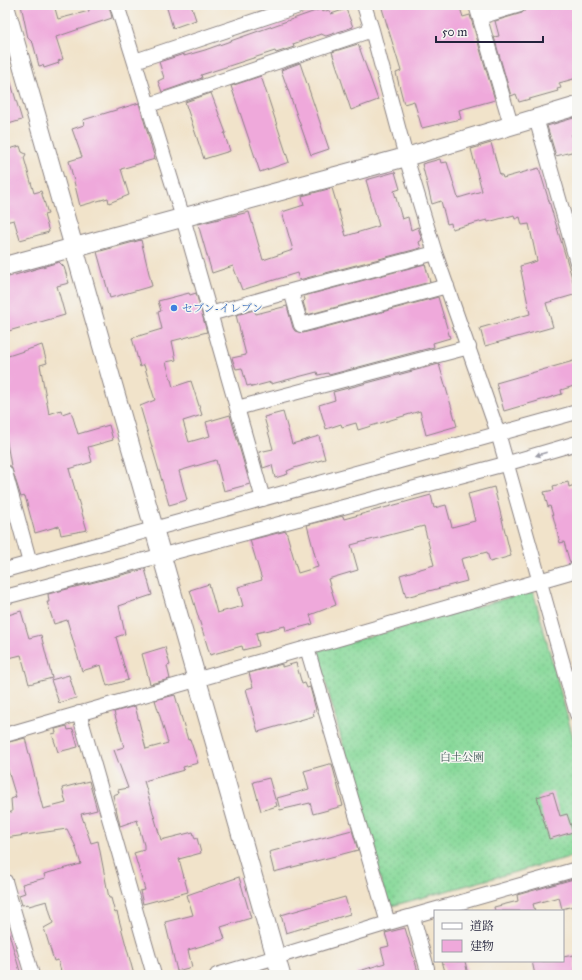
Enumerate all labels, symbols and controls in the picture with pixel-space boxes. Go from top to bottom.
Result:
scale bar [436,18,543,44]
text: 50 m [442,25,467,39]
place label: セブン-イレブン [182,302,263,315]
marker: セブン-イレブン [169,303,179,313]
one-way arrow [535,451,547,457]
park label: 白土公園 [440,751,484,764]
legend [434,910,564,962]
text: 道路 [470,919,494,933]
text: 建物 [470,939,494,953]

